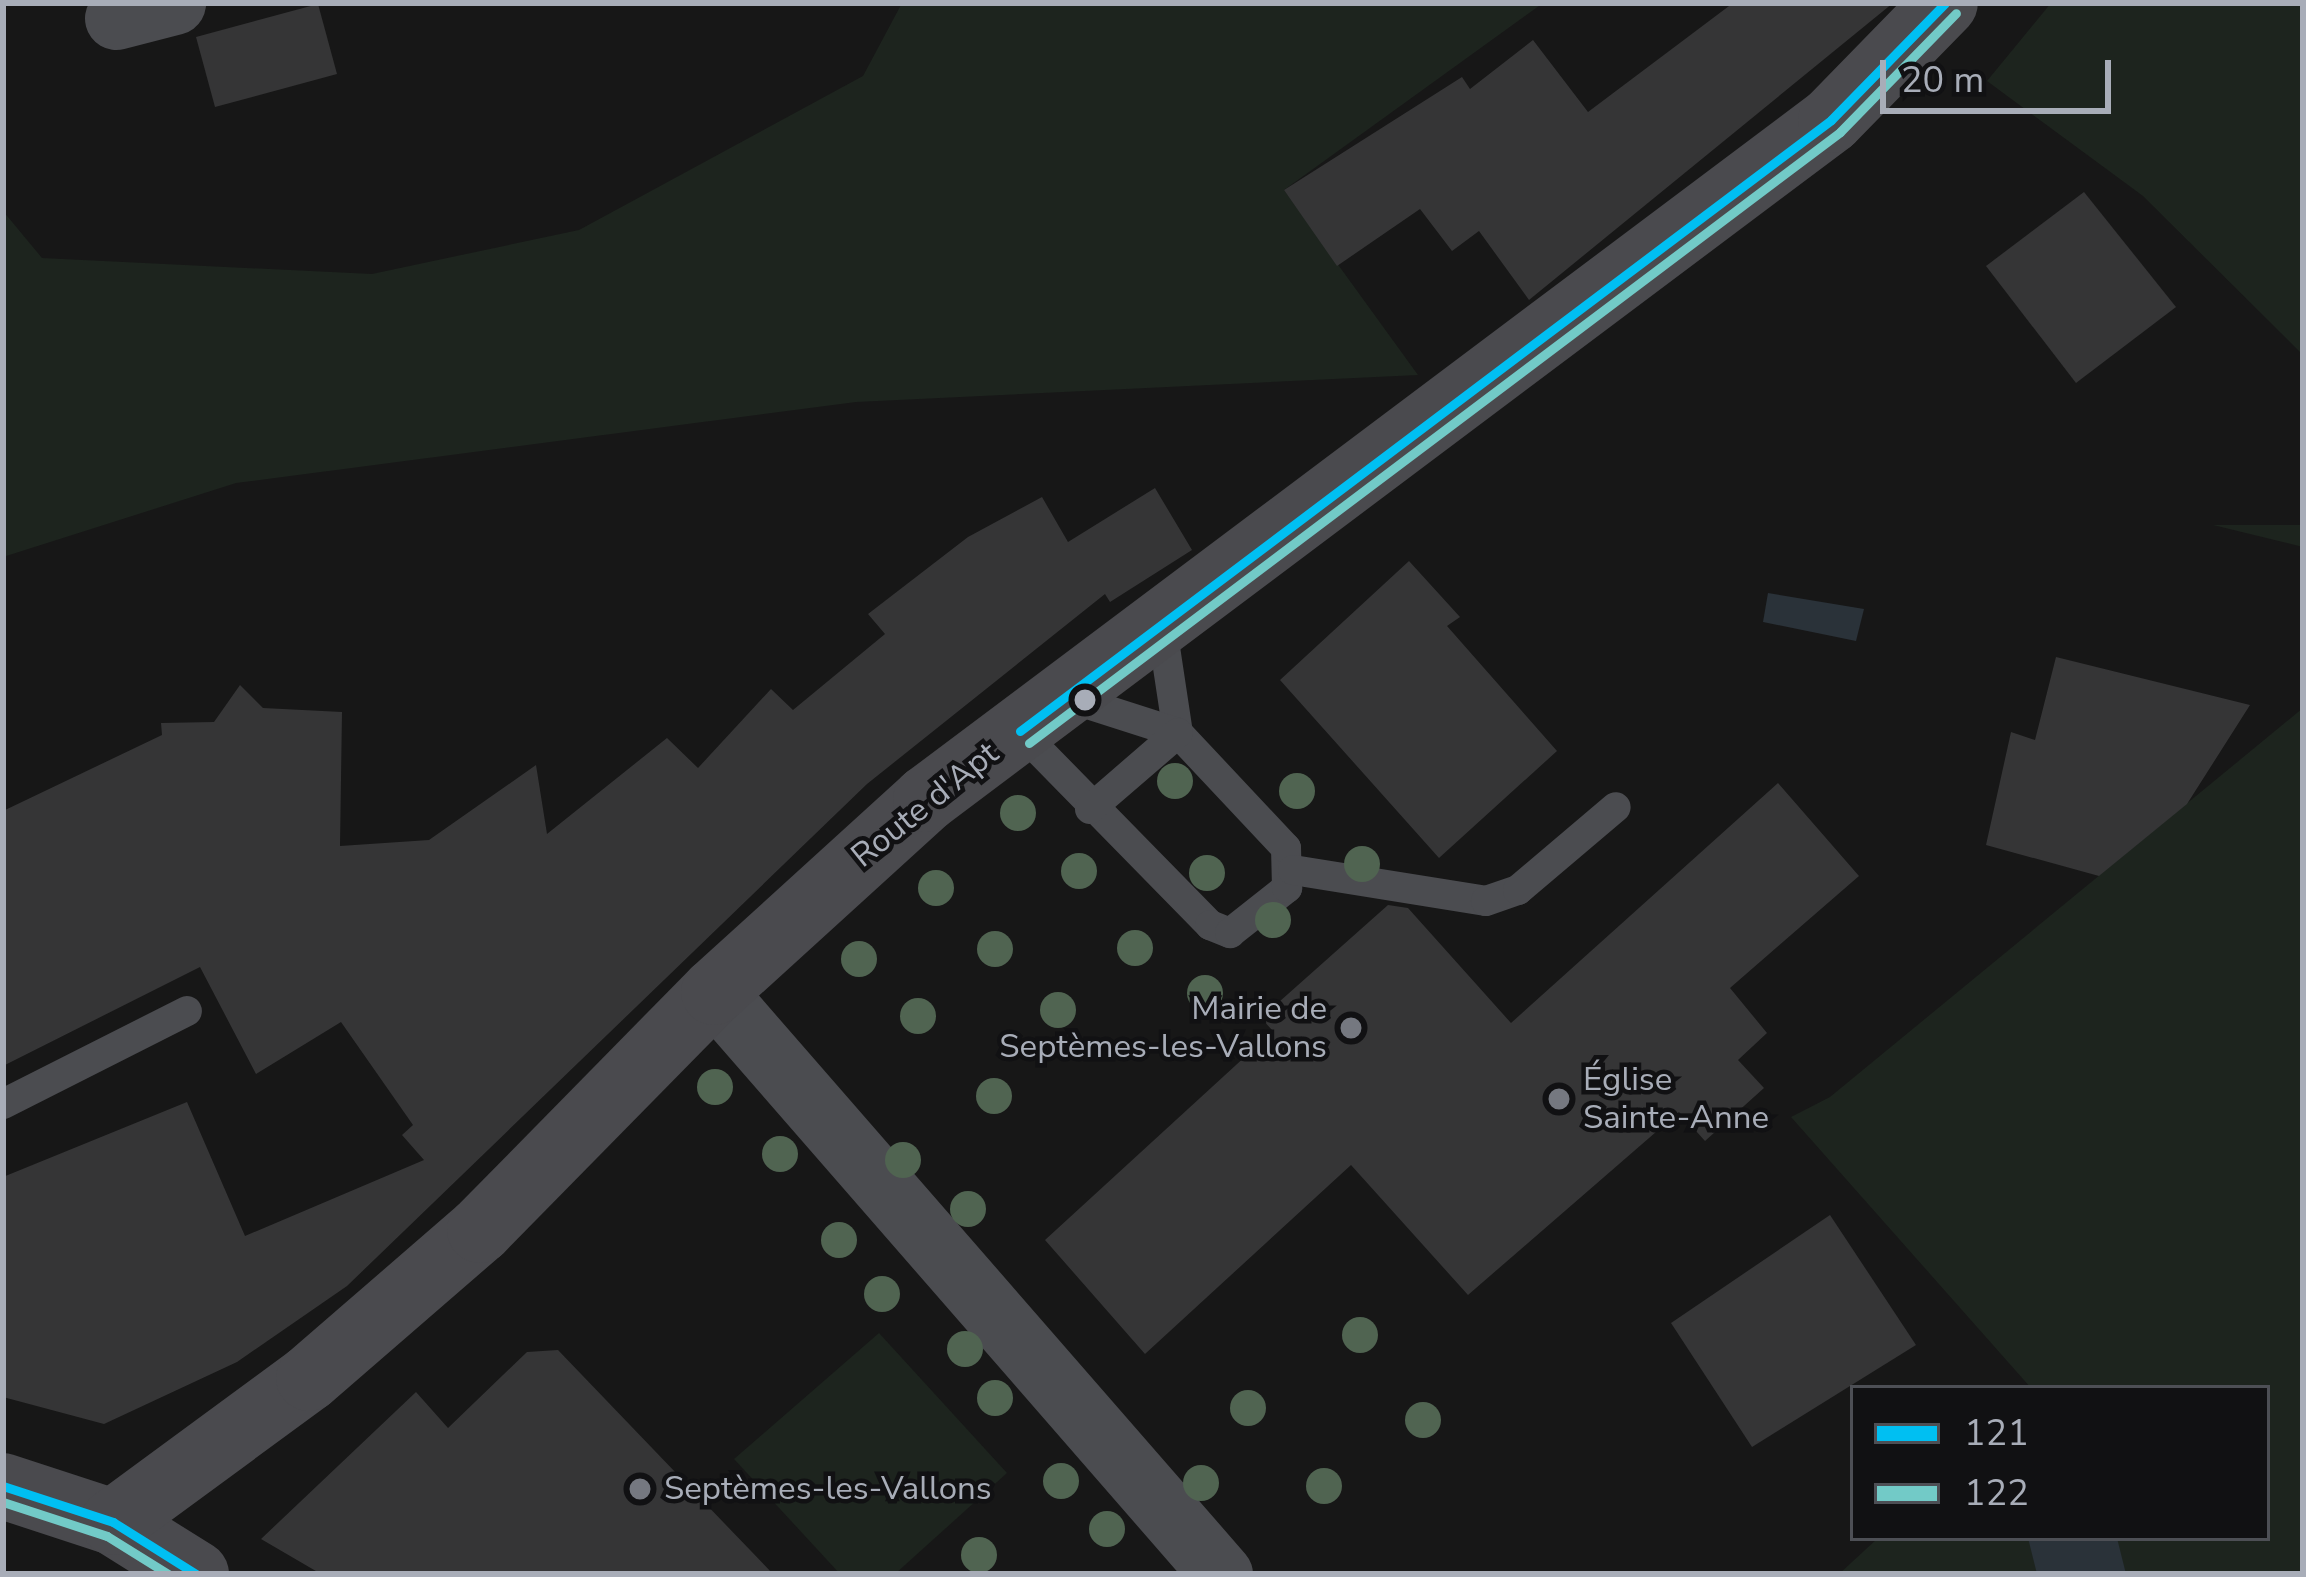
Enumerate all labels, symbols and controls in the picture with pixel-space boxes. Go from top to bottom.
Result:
scale bar [1886,36,2117,110]
text: 20 m [1901,56,1984,105]
unlabelled marker [1074,689,1096,711]
street label: Route d'Apt [844,734,1006,876]
place label: Mairie de Septèmes-les-Vallons [999,989,1327,1067]
marker: Mairie de Septèmes-les-Vallons [1338,1015,1364,1041]
place label: Église Sainte-Anne [1583,1060,1769,1138]
marker: Église Sainte-Anne [1546,1086,1572,1112]
legend [1850,1385,2270,1541]
text: 121 [1964,1409,2029,1458]
place label: Septèmes-les-Vallons [664,1469,992,1509]
text: 122 [1964,1469,2029,1518]
marker: Septèmes-les-Vallons [627,1476,653,1502]

